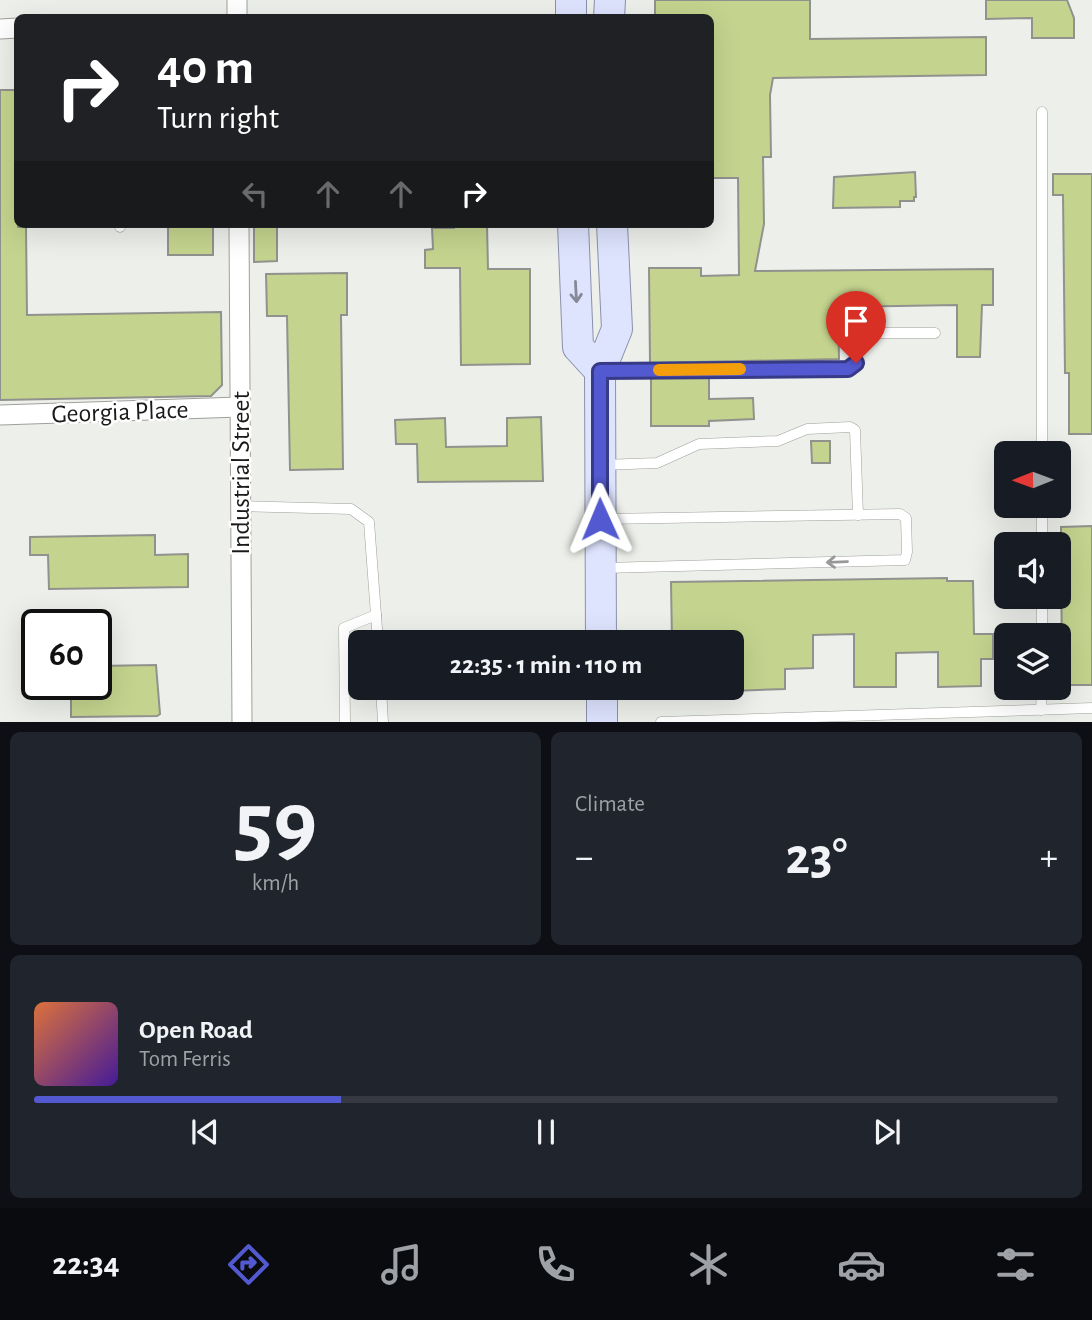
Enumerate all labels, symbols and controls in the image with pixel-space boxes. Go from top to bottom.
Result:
icon: right [42,42,133,133]
text: 40 m [157,44,254,93]
text: Turn right [157,102,279,134]
icon: left [236,175,274,213]
icon: ahead [309,175,347,213]
icon: ahead [382,175,420,213]
icon: right [455,175,493,213]
one-way arrow [569,280,582,303]
pin [826,291,886,363]
icon: arrive [837,302,875,340]
street label: Industrial Street [228,391,254,555]
street label: Georgia Place [51,397,189,427]
north arrow [994,441,1071,518]
map controls [994,441,1071,700]
position arrow [563,482,637,556]
button: sound [994,532,1071,609]
one-way arrow [825,555,848,569]
speed limit sign: 60 [21,609,112,700]
button: layers [994,623,1071,700]
text: 22:35 · 1 min · 110 m [450,652,642,678]
text: 59 [234,779,317,870]
text: Climate [575,793,645,816]
text: 23° [785,831,848,883]
text: − [575,839,593,877]
text: + [1040,839,1058,877]
text: km/h [252,872,299,895]
text: Open Road [139,1017,253,1043]
text: Tom Ferris [139,1048,231,1071]
icon: previous [186,1113,224,1151]
icon: pause [527,1113,565,1151]
icon: next [868,1113,906,1151]
icon: directions [224,1240,273,1289]
icon: music [377,1240,426,1289]
icon: phone [531,1240,580,1289]
icon: climate [684,1240,733,1289]
icon: car [837,1240,886,1289]
icon: filters [991,1240,1040,1289]
text: 22:34 [52,1248,120,1280]

